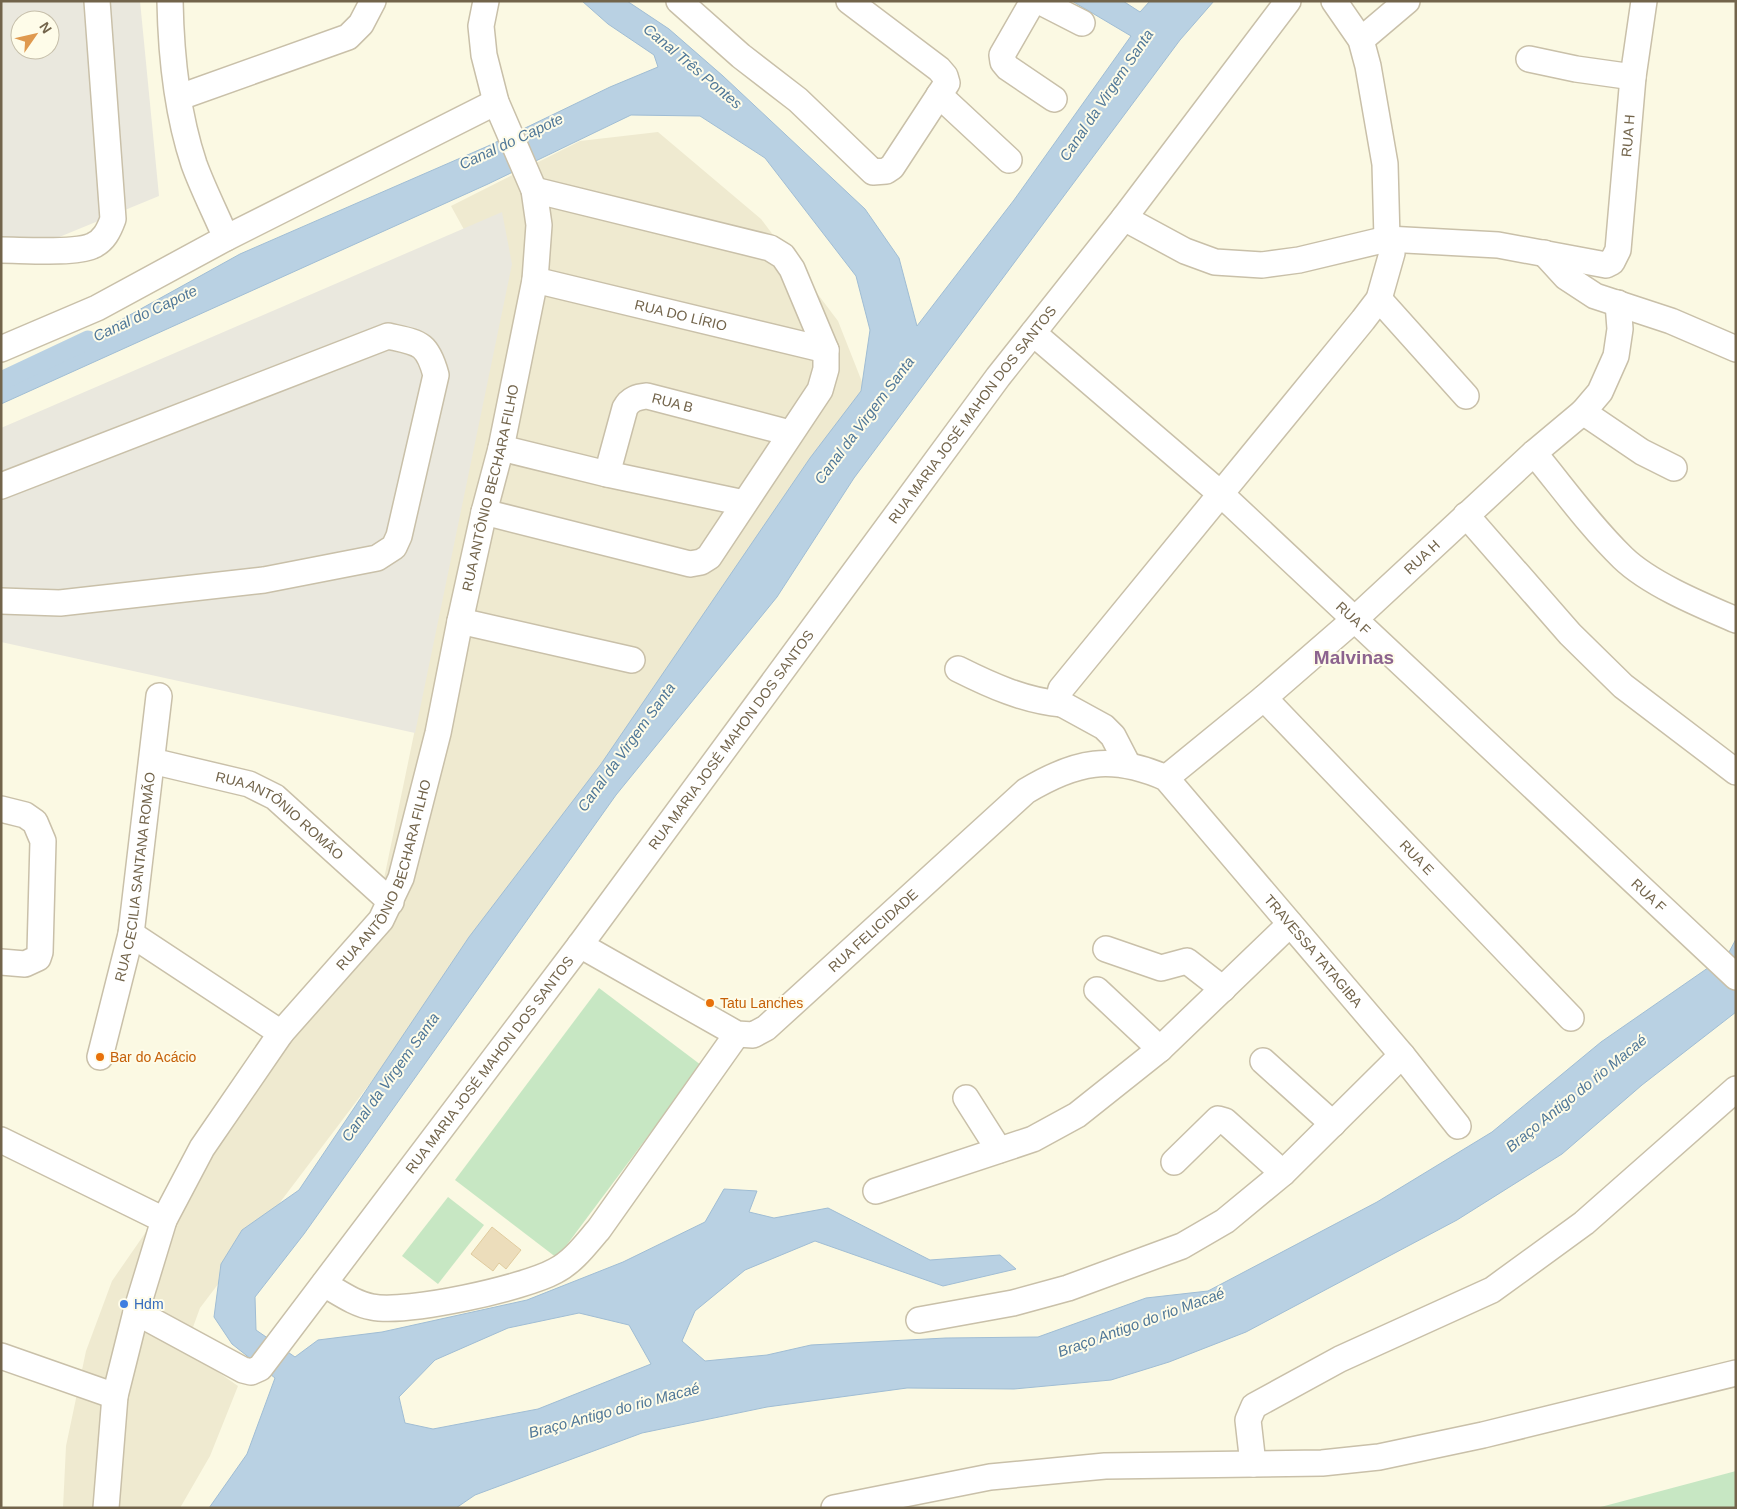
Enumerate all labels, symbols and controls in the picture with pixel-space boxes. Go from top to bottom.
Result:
north arrow [10,10,60,60]
text: N [36,19,55,36]
water label: Canal Três Pontes [640,20,746,112]
water label: Canal da Virgem Santa [1056,26,1156,164]
water label: Canal do Capote [456,110,566,172]
street label: RUA H [1618,114,1638,158]
water label: Canal do Capote [90,282,200,344]
street label: RUA DO LÍRIO [633,296,729,334]
street label: RUA MARIA JOSÉ MAHON DOS SANTOS [885,302,1059,526]
water label: Canal da Virgem Santa [811,353,917,487]
street label: RUA ANTÔNIO BECHARA FILHO [459,383,522,593]
street label: RUA B [650,390,695,416]
street label: RUA H [1401,537,1443,578]
street label: RUA F [1333,598,1374,638]
street label: RUA MARIA JOSÉ MAHON DOS SANTOS [645,627,817,853]
district label: Malvinas [1314,647,1394,668]
water label: Canal da Virgem Santa [574,679,678,815]
street label: RUA ANTÔNIO ROMÃO [214,768,347,863]
street label: RUA CECILIA SANTANA ROMÃO [111,771,158,983]
street label: RUA ANTÔNIO BECHARA FILHO [333,778,434,973]
street label: RUA E [1397,837,1437,878]
street label: RUA F [1628,875,1669,915]
street label: RUA FELICIDADE [825,886,921,975]
street label: TRAVESSA TATAGIBA [1261,891,1366,1011]
street label: RUA MARIA JOSÉ MAHON DOS SANTOS [402,953,577,1177]
place label: Tatu Lanches [720,995,803,1011]
marker: Tatu Lanches [704,997,716,1009]
water label: Canal da Virgem Santa [338,1009,442,1145]
water label: Braço Antigo do rio Macaé [1502,1031,1650,1155]
place label: Bar do Acácio [110,1049,197,1065]
marker: Bar do Acácio [94,1051,106,1063]
water label: Braço Antigo do rio Macaé [1055,1284,1227,1360]
place label: Hdm [134,1296,164,1312]
marker: Hdm [118,1298,130,1310]
water label: Braço Antigo do rio Macaé [527,1379,701,1441]

